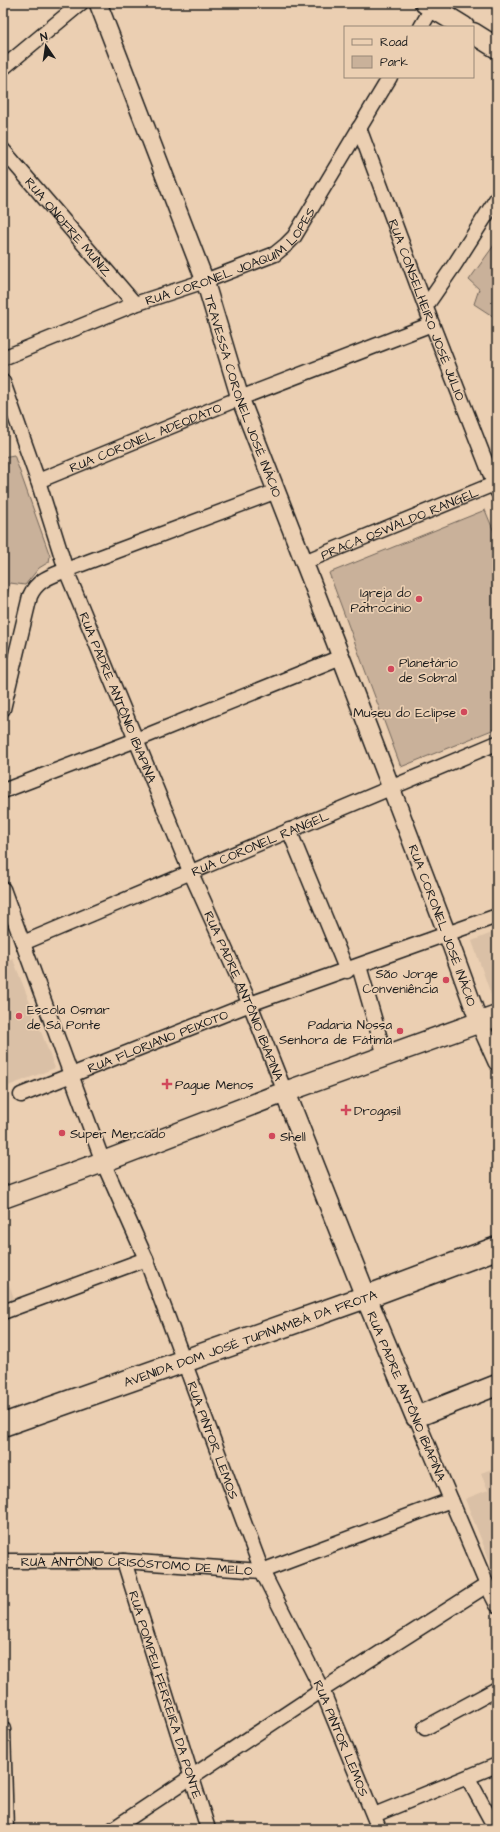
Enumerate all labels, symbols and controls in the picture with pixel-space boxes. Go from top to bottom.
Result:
north arrow [26,26,66,66]
legend [344,26,474,78]
text: N [39,29,49,45]
text: Road [380,34,408,51]
text: Park [380,54,408,71]
street label: RUA ONOFRE MUNIZ [20,174,116,281]
street label: RUA CORONEL JOAQUIM LOPES [143,204,320,310]
street label: RUA CONSELHEIRO JOSÉ JÚLIO [384,217,469,404]
street label: TRAVESSA CORONEL JOSÉ INÁCIO [200,293,286,500]
street label: RUA CORONEL ADEODATO [67,398,225,477]
street label: PRAÇA OSWALDO RANGEL [318,483,481,564]
place label: Igreja do Patrocínio [350,584,412,617]
marker: Igreja do Patrocínio [414,594,424,604]
street label: RUA PADRE ANTÔNIO IBIAPINA [74,610,161,786]
place label: Planetário de Sobral [399,654,458,687]
marker: Planetário de Sobral [386,664,396,674]
place label: Museu do Eclipse [353,704,456,722]
marker: Museu do Eclipse [459,707,469,717]
street label: RUA CORONEL RANGEL [189,807,332,881]
street label: RUA CORONEL JOSÉ INÁCIO [404,842,481,1009]
street label: RUA PADRE ANTÔNIO IBIAPINA [199,908,288,1084]
place label: São Jorge Conveniência [362,965,438,998]
marker: São Jorge Conveniência [441,975,451,985]
place label: Escola Osmar de Sá Ponte [27,1001,110,1034]
street label: RUA FLORIANO PEIXOTO [85,1006,231,1078]
marker: Escola Osmar de Sá Ponte [14,1011,24,1021]
place label: Padaria Nossa Senhora de Fátima [279,1016,392,1049]
marker: Padaria Nossa Senhora de Fátima [395,1026,405,1036]
place label: Pague Menos [175,1076,254,1095]
marker: Pague Menos [162,1079,172,1089]
place label: Drogasil [354,1102,401,1121]
marker: Drogasil [341,1105,351,1115]
place label: Super Mercado [70,1125,166,1143]
marker: Super Mercado [57,1128,67,1138]
place label: Shell [280,1128,306,1146]
marker: Shell [267,1131,277,1141]
street label: AVENIDA DOM JOSÉ TUPINAMBÁ DA FROTA [121,1285,380,1392]
street label: RUA PADRE ANTÔNIO IBIAPINA [362,1309,450,1485]
street label: RUA PINTOR LEMOS [182,1379,242,1502]
street label: RUA ANTÔNIO CRISÓSTOMO DE MELO [21,1553,254,1580]
street label: RUA POMPEU FERREIRA DA PONTE [124,1589,206,1801]
street label: RUA PINTOR LEMOS [308,1677,373,1799]

